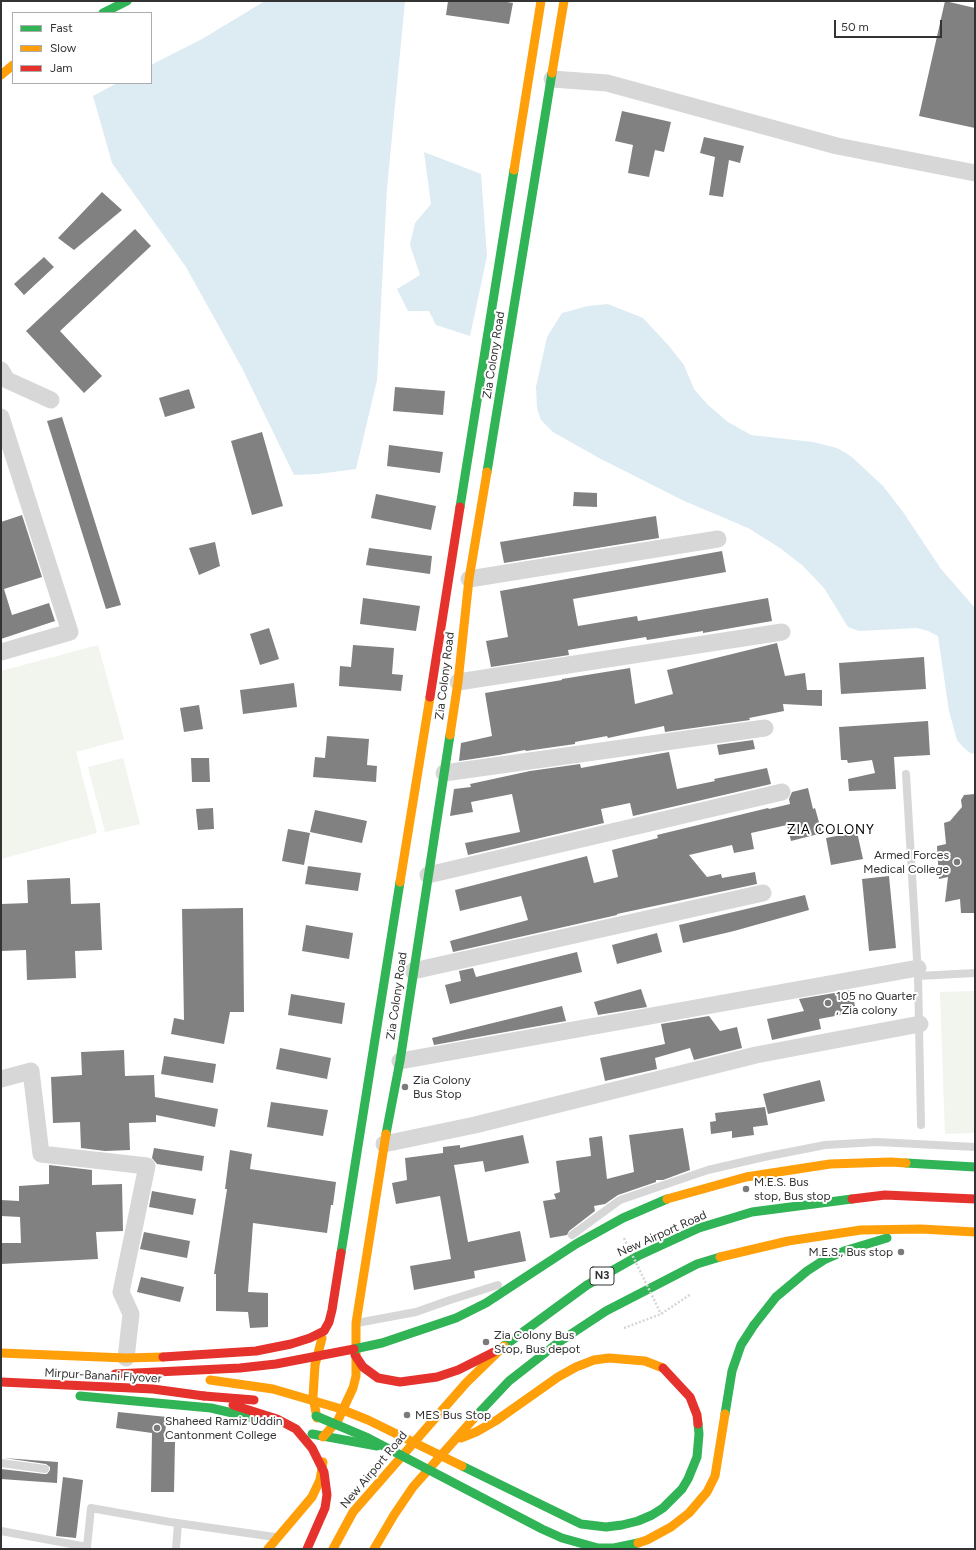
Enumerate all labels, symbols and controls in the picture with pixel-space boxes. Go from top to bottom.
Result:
legend [12,12,152,84]
scale bar [836,12,944,38]
text: 50 m [841,20,869,34]
text: Fast [50,21,73,35]
text: Slow [50,41,76,55]
text: Jam [50,61,73,75]
street label: Zia Colony Road [480,310,508,400]
street label: Zia Colony Road [432,631,458,721]
district label: ZIA COLONY [787,822,875,838]
place label: Armed Forces Medical College [863,848,949,876]
marker: Armed Forces Medical College [952,857,962,867]
street label: Zia Colony Road [384,951,410,1041]
place label: 105 no Quarter , Zia colony [836,989,916,1017]
marker: 105 no Quarter , Zia colony [823,998,833,1008]
place label: Zia Colony Bus Stop [413,1073,471,1101]
marker: Zia Colony Bus Stop [400,1082,410,1092]
place label: M.E.S. Bus stop, Bus stop [754,1175,831,1203]
marker: M.E.S. Bus stop, Bus stop [741,1184,751,1194]
street label: New Airport Road [615,1208,709,1260]
place label: M.E.S., Bus stop [808,1245,893,1259]
marker: M.E.S., Bus stop [896,1247,906,1257]
road number: N3 [590,1267,614,1285]
place label: Zia Colony Bus Stop, Bus depot [494,1328,580,1356]
marker: Zia Colony Bus Stop, Bus depot [481,1337,491,1347]
street label: Mirpur-Banani Flyover [44,1366,162,1386]
place label: MES Bus Stop [415,1408,491,1422]
marker: MES Bus Stop [402,1410,412,1420]
place label: Shaheed Ramiz Uddin Cantonment College [165,1414,282,1442]
marker: Shaheed Ramiz Uddin Cantonment College [152,1423,162,1433]
street label: New Airport Road [338,1429,410,1511]

